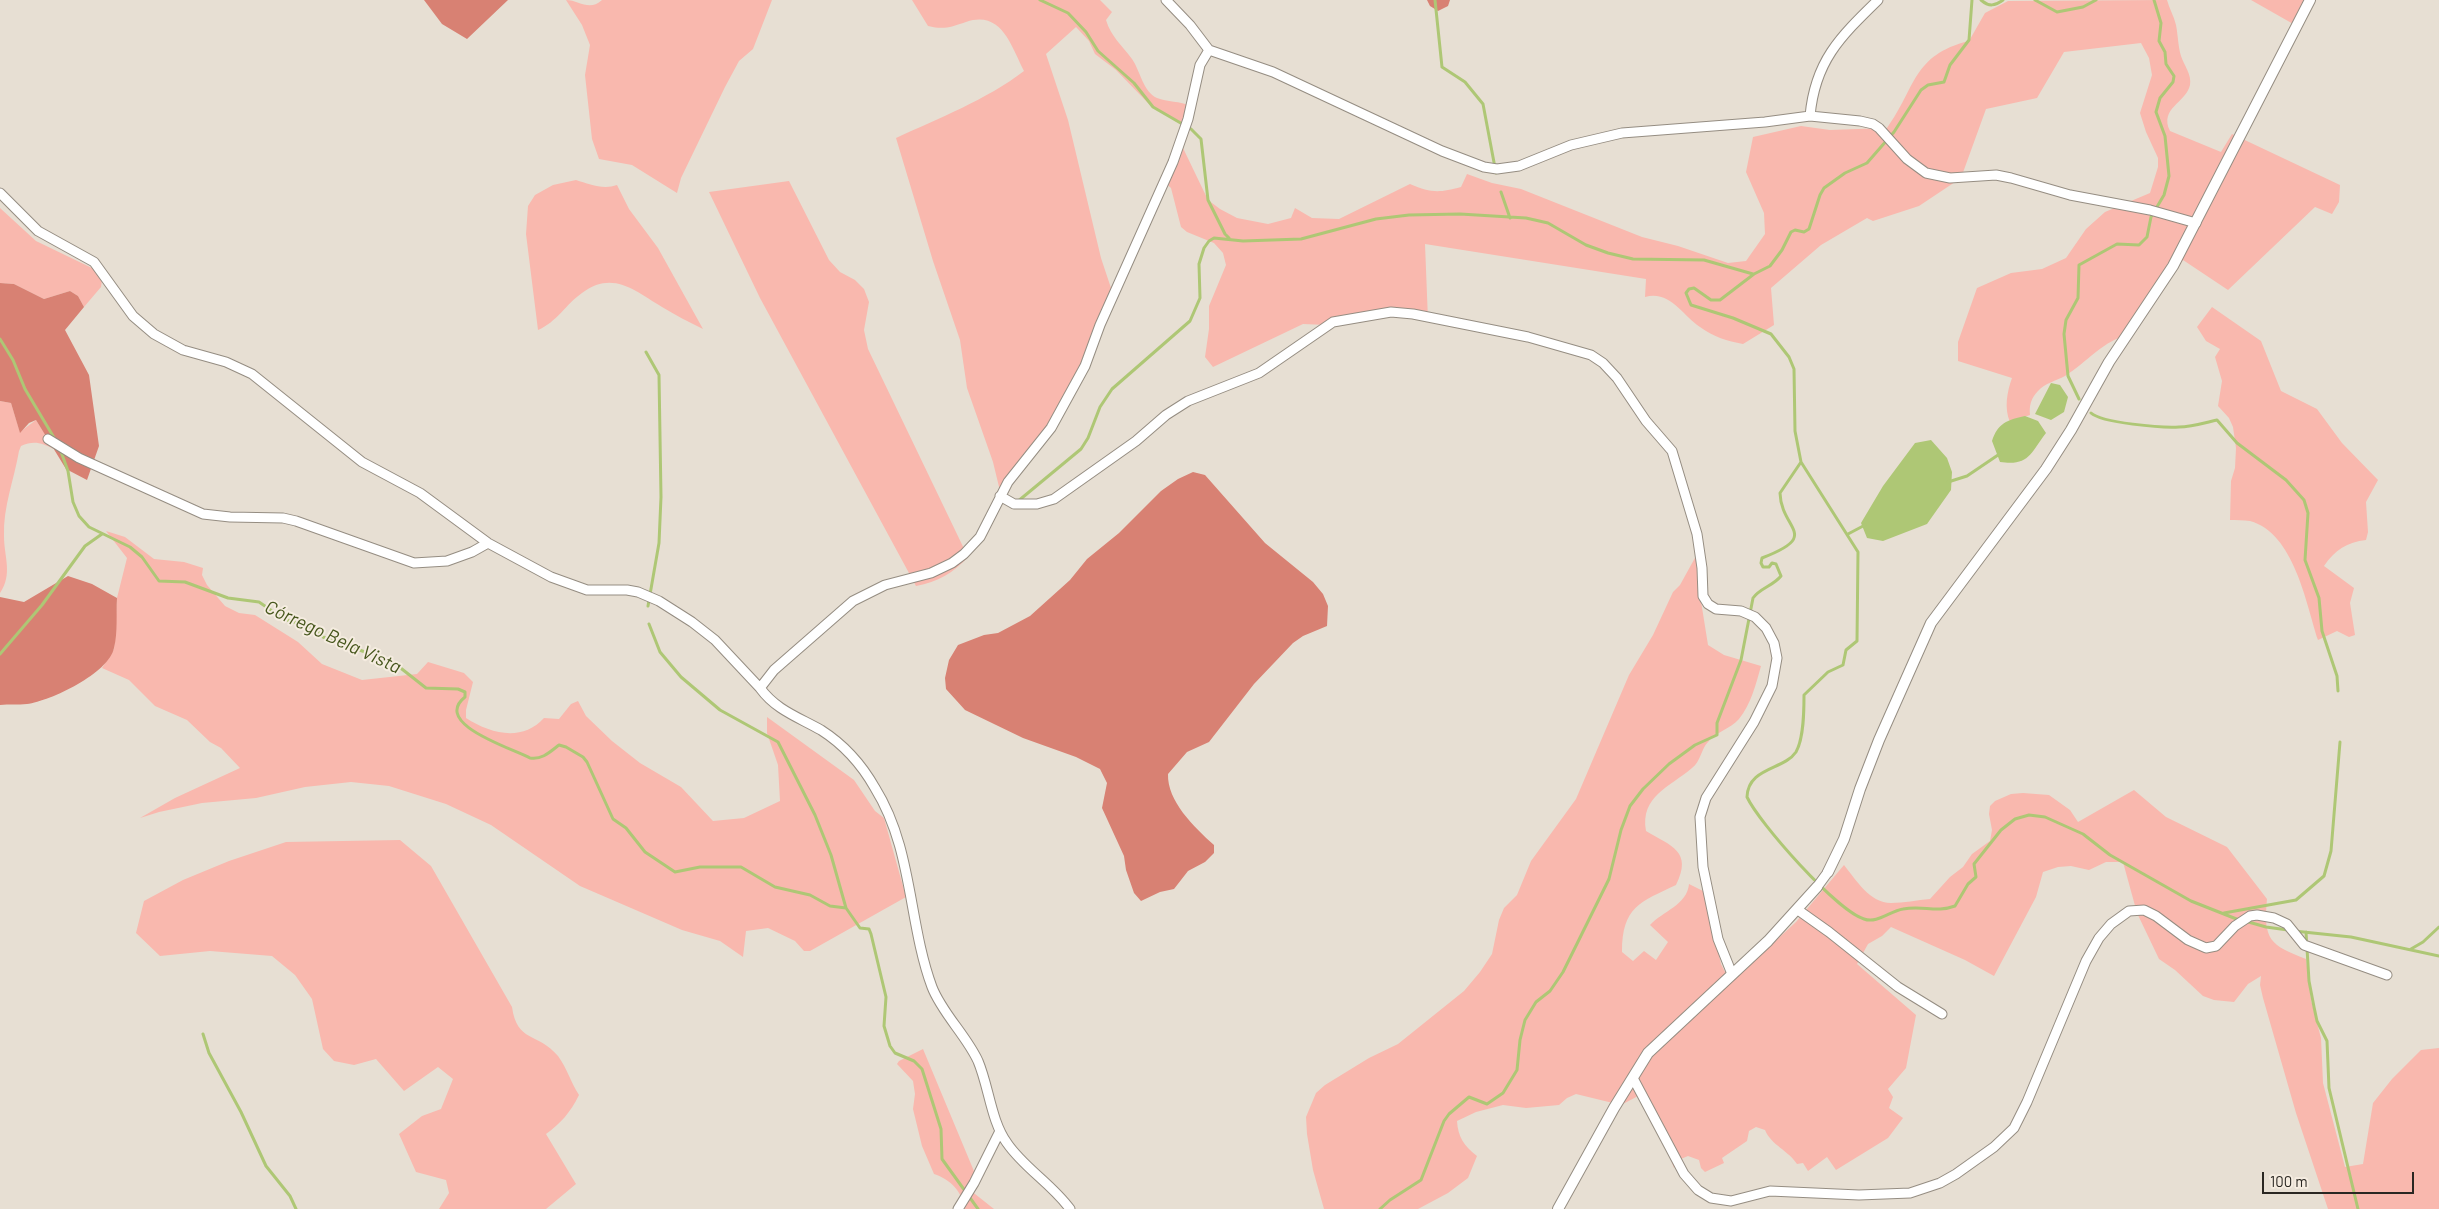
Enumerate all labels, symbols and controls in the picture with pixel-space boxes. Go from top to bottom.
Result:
water label: Córrego Bela Vista [261,595,405,679]
scale bar [2264,1162,2416,1194]
text: 100 m [2270,1172,2308,1190]

